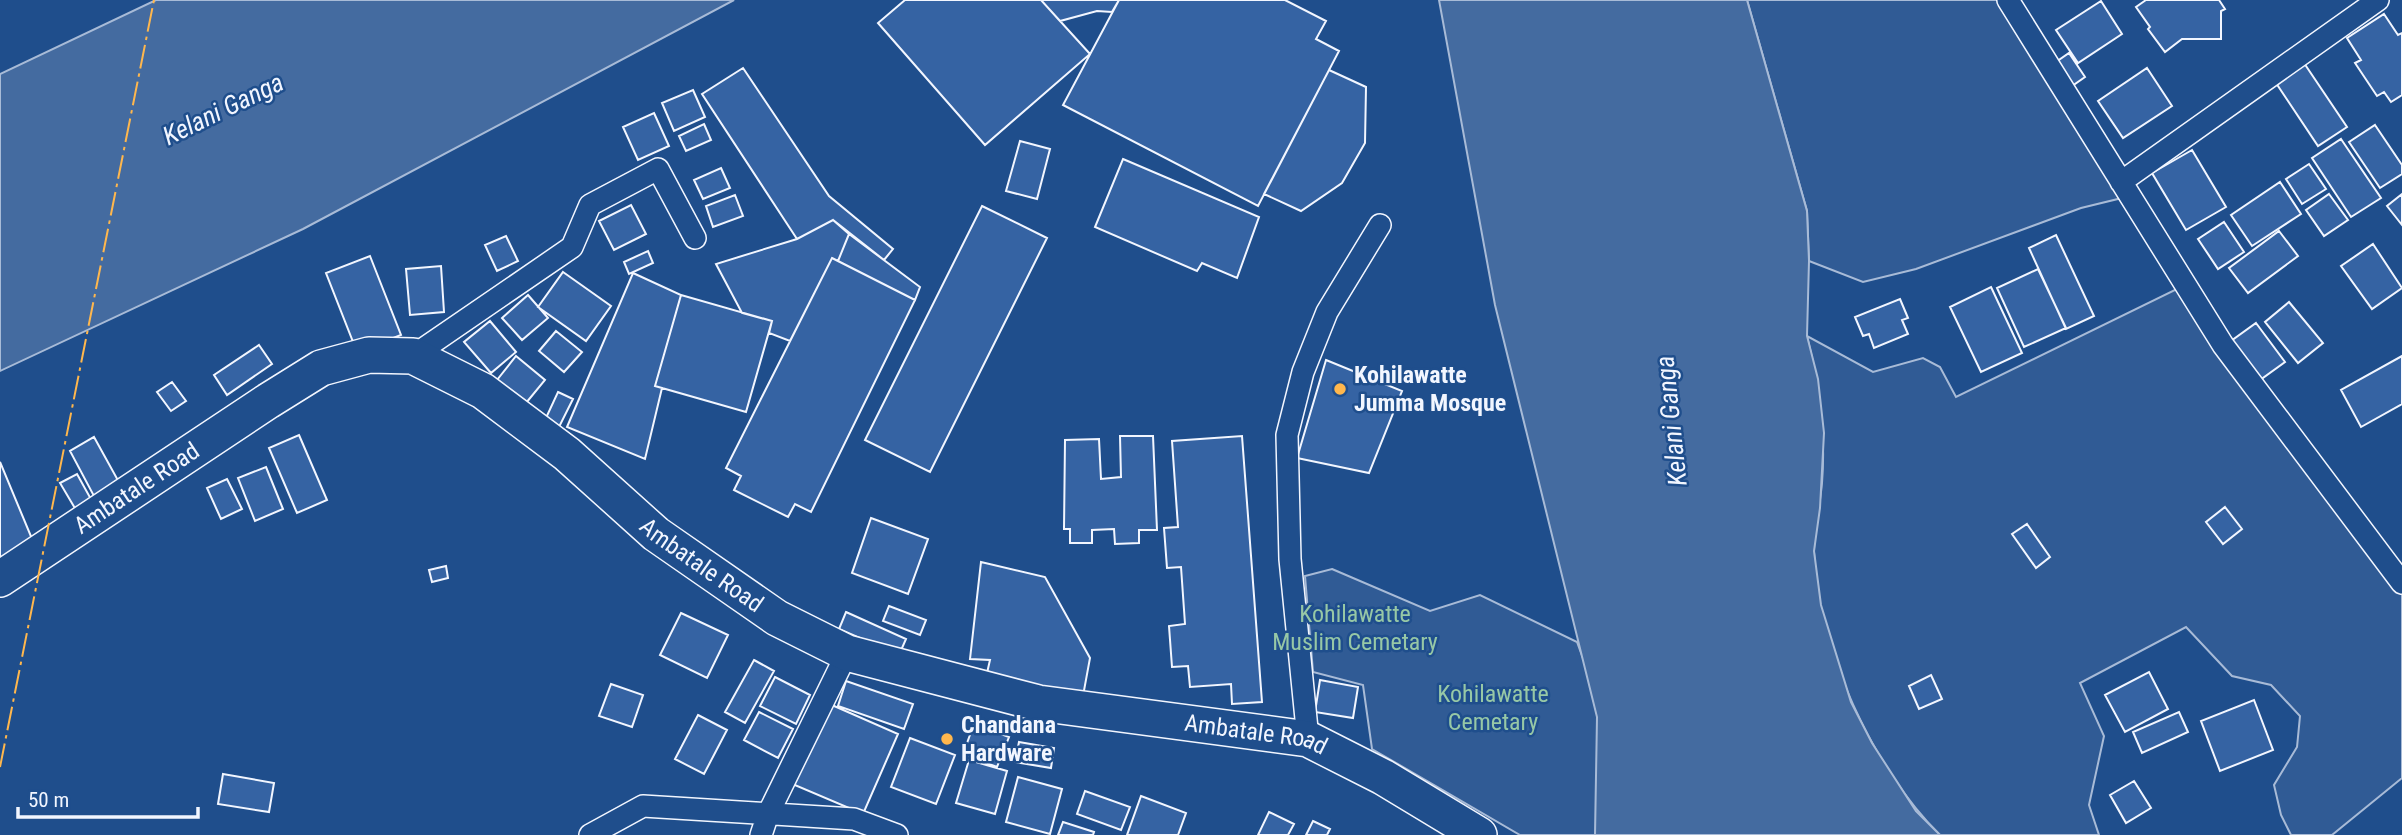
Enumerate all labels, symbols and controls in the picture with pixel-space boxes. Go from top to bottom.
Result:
water label: Kelani Ganga [158,67,288,151]
water label: Kelani Ganga [1649,354,1693,488]
place label: Kohilawatte Jumma Mosque [1354,361,1506,417]
marker: Kohilawatte Jumma Mosque [1332,381,1348,397]
street label: Ambatale Road [69,437,204,540]
street label: Ambatale Road [634,512,769,618]
park label: Kohilawatte Muslim Cemetary [1272,600,1438,656]
park label: Kohilawatte Cemetary [1437,680,1549,736]
street label: Ambatale Road [1183,709,1332,761]
place label: Chandana Hardware [961,711,1056,767]
marker: Chandana Hardware [939,731,955,747]
scale bar [18,776,198,820]
text: 50 m [28,788,69,812]

